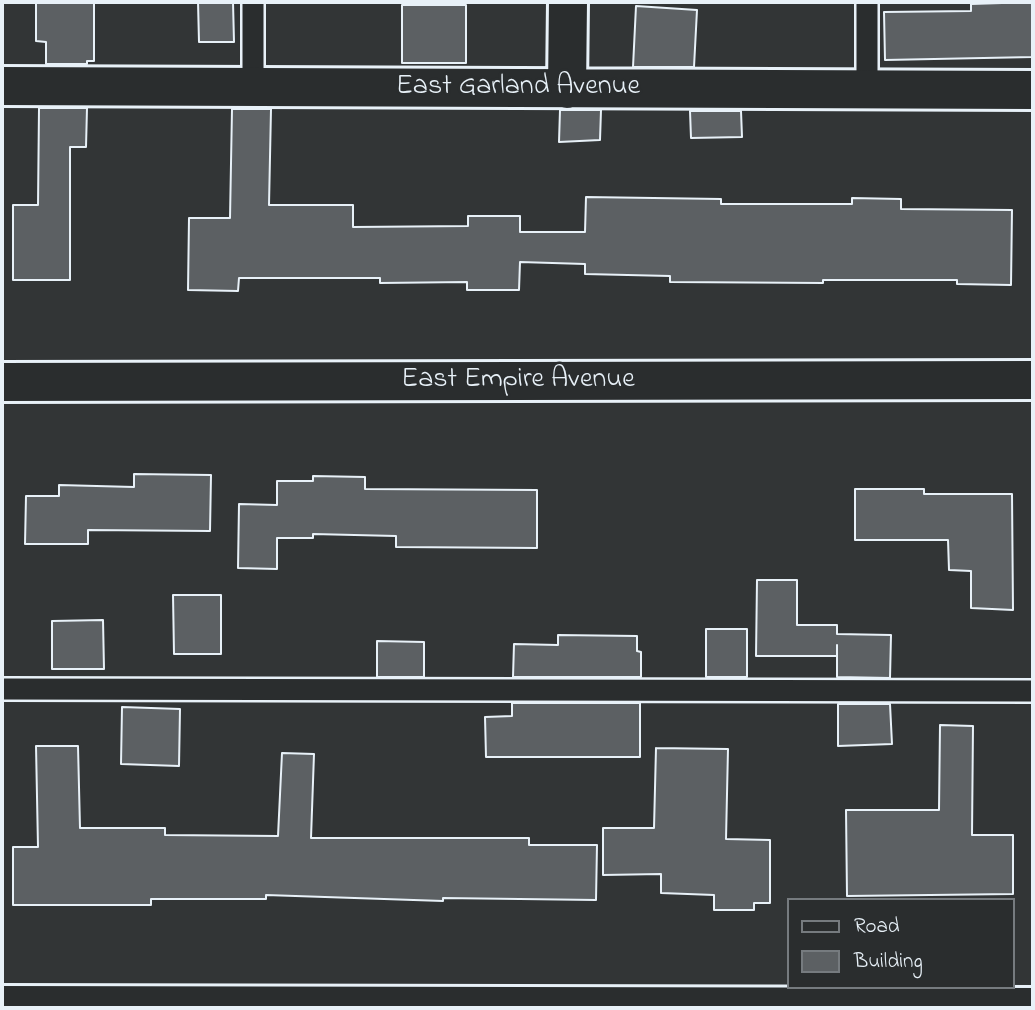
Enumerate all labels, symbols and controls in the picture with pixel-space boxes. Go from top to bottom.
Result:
street label: East Garland Avenue [396,71,640,105]
street label: East Empire Avenue [401,364,635,398]
legend [786,898,1014,989]
text: Road [854,912,900,942]
text: Building [854,947,923,977]

